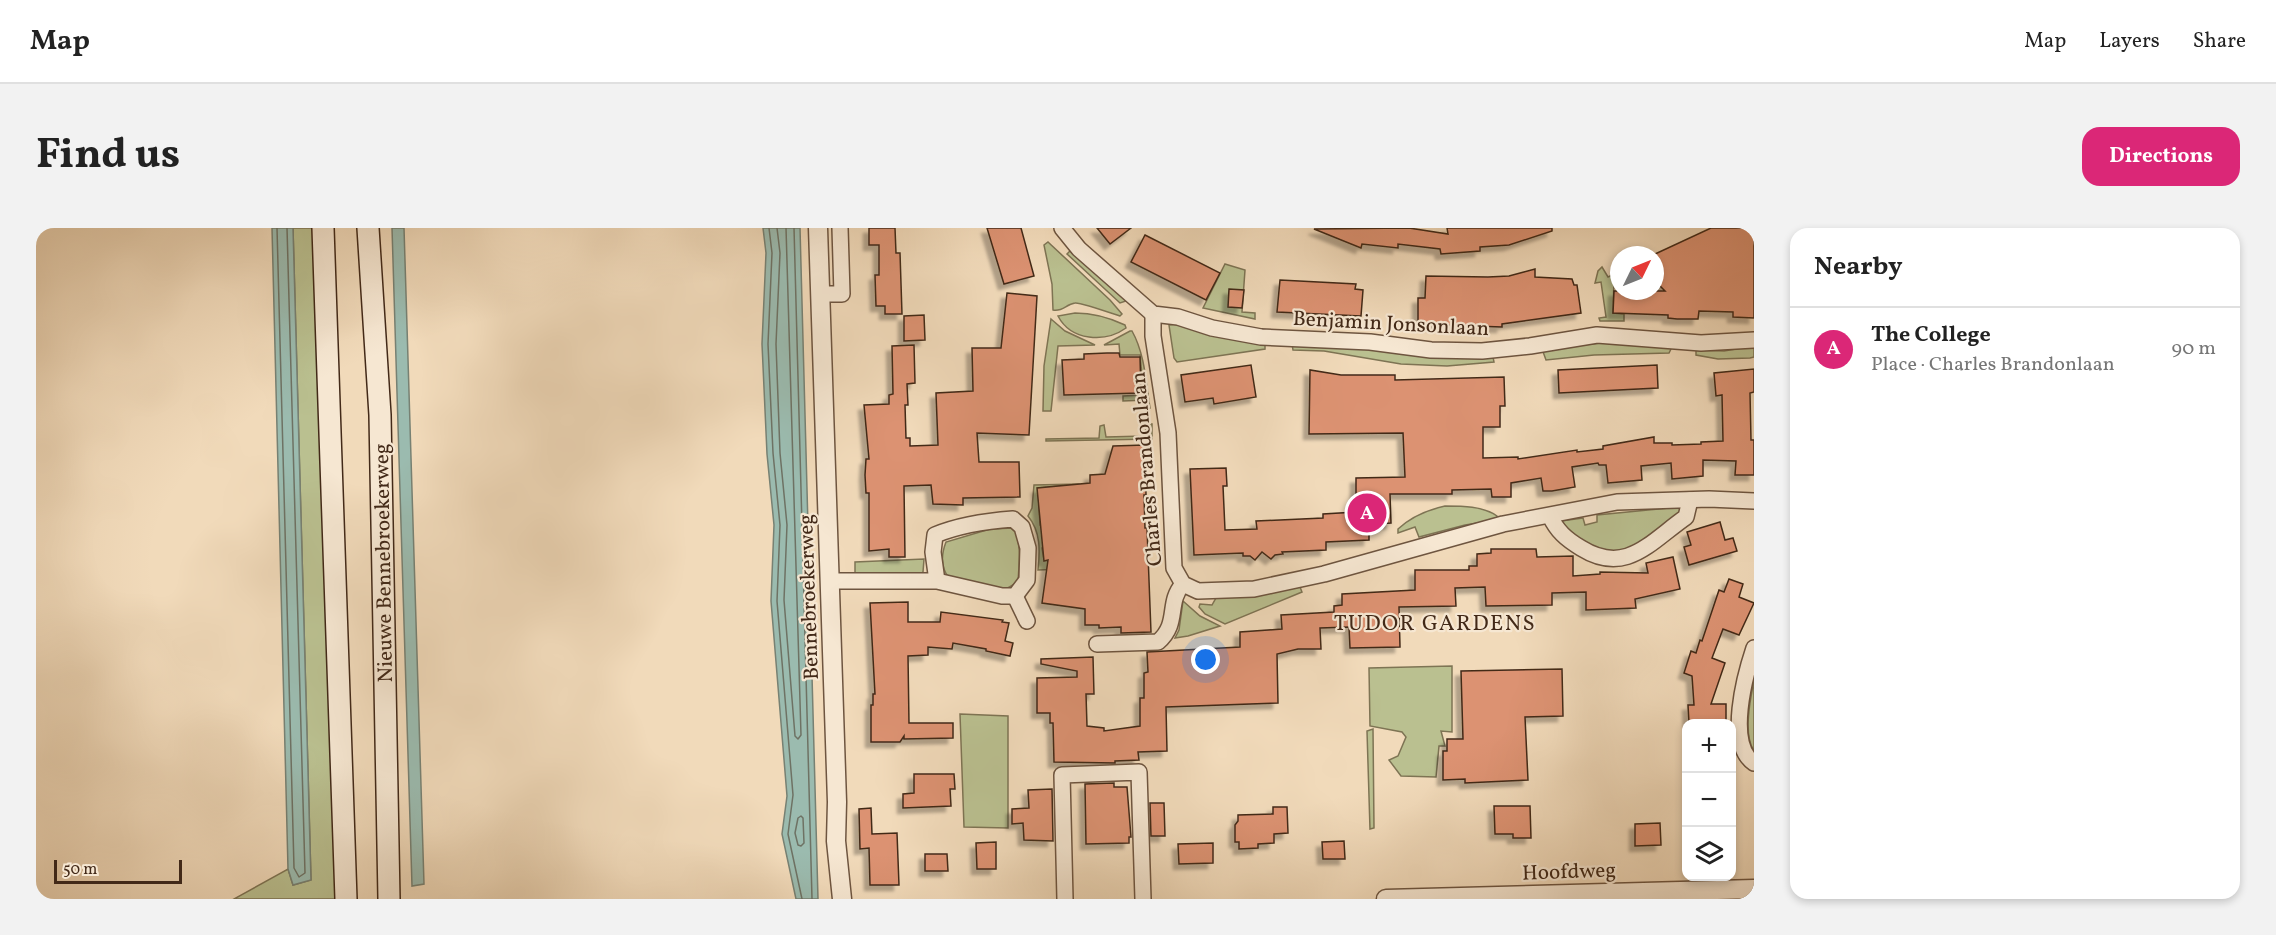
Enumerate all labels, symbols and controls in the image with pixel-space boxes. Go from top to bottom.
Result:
text: Map [30,22,90,61]
text: Map [2024,27,2066,56]
text: Layers [2099,27,2160,56]
text: Share [2193,27,2246,56]
text: Find us [36,127,180,186]
button: Directions [2082,127,2240,186]
north arrow [1610,246,1664,300]
text: Nearby [1814,249,1903,285]
street label: Benjamin Jonsonlaan [1292,305,1490,344]
text: The College [1871,320,1991,351]
text: A [1826,335,1841,363]
text: 90 m [2172,335,2216,363]
text: Place · Charles Brandonlaan [1871,351,2115,379]
street label: Charles Brandonlaan [1125,370,1170,567]
street label: Nieuwe Bennebroekerweg [368,443,401,683]
pin: A [1348,490,1386,536]
street label: Bennebroekerweg [792,513,827,680]
district label: TUDOR GARDENS [1334,609,1536,640]
your location [1191,645,1220,674]
map controls [1682,719,1736,881]
button: + [1682,719,1736,773]
button: − [1682,773,1736,827]
button: layers [1682,827,1736,881]
street label: Hoofdweg [1522,856,1616,889]
scale bar [54,857,182,884]
text: 50 m [63,859,97,881]

